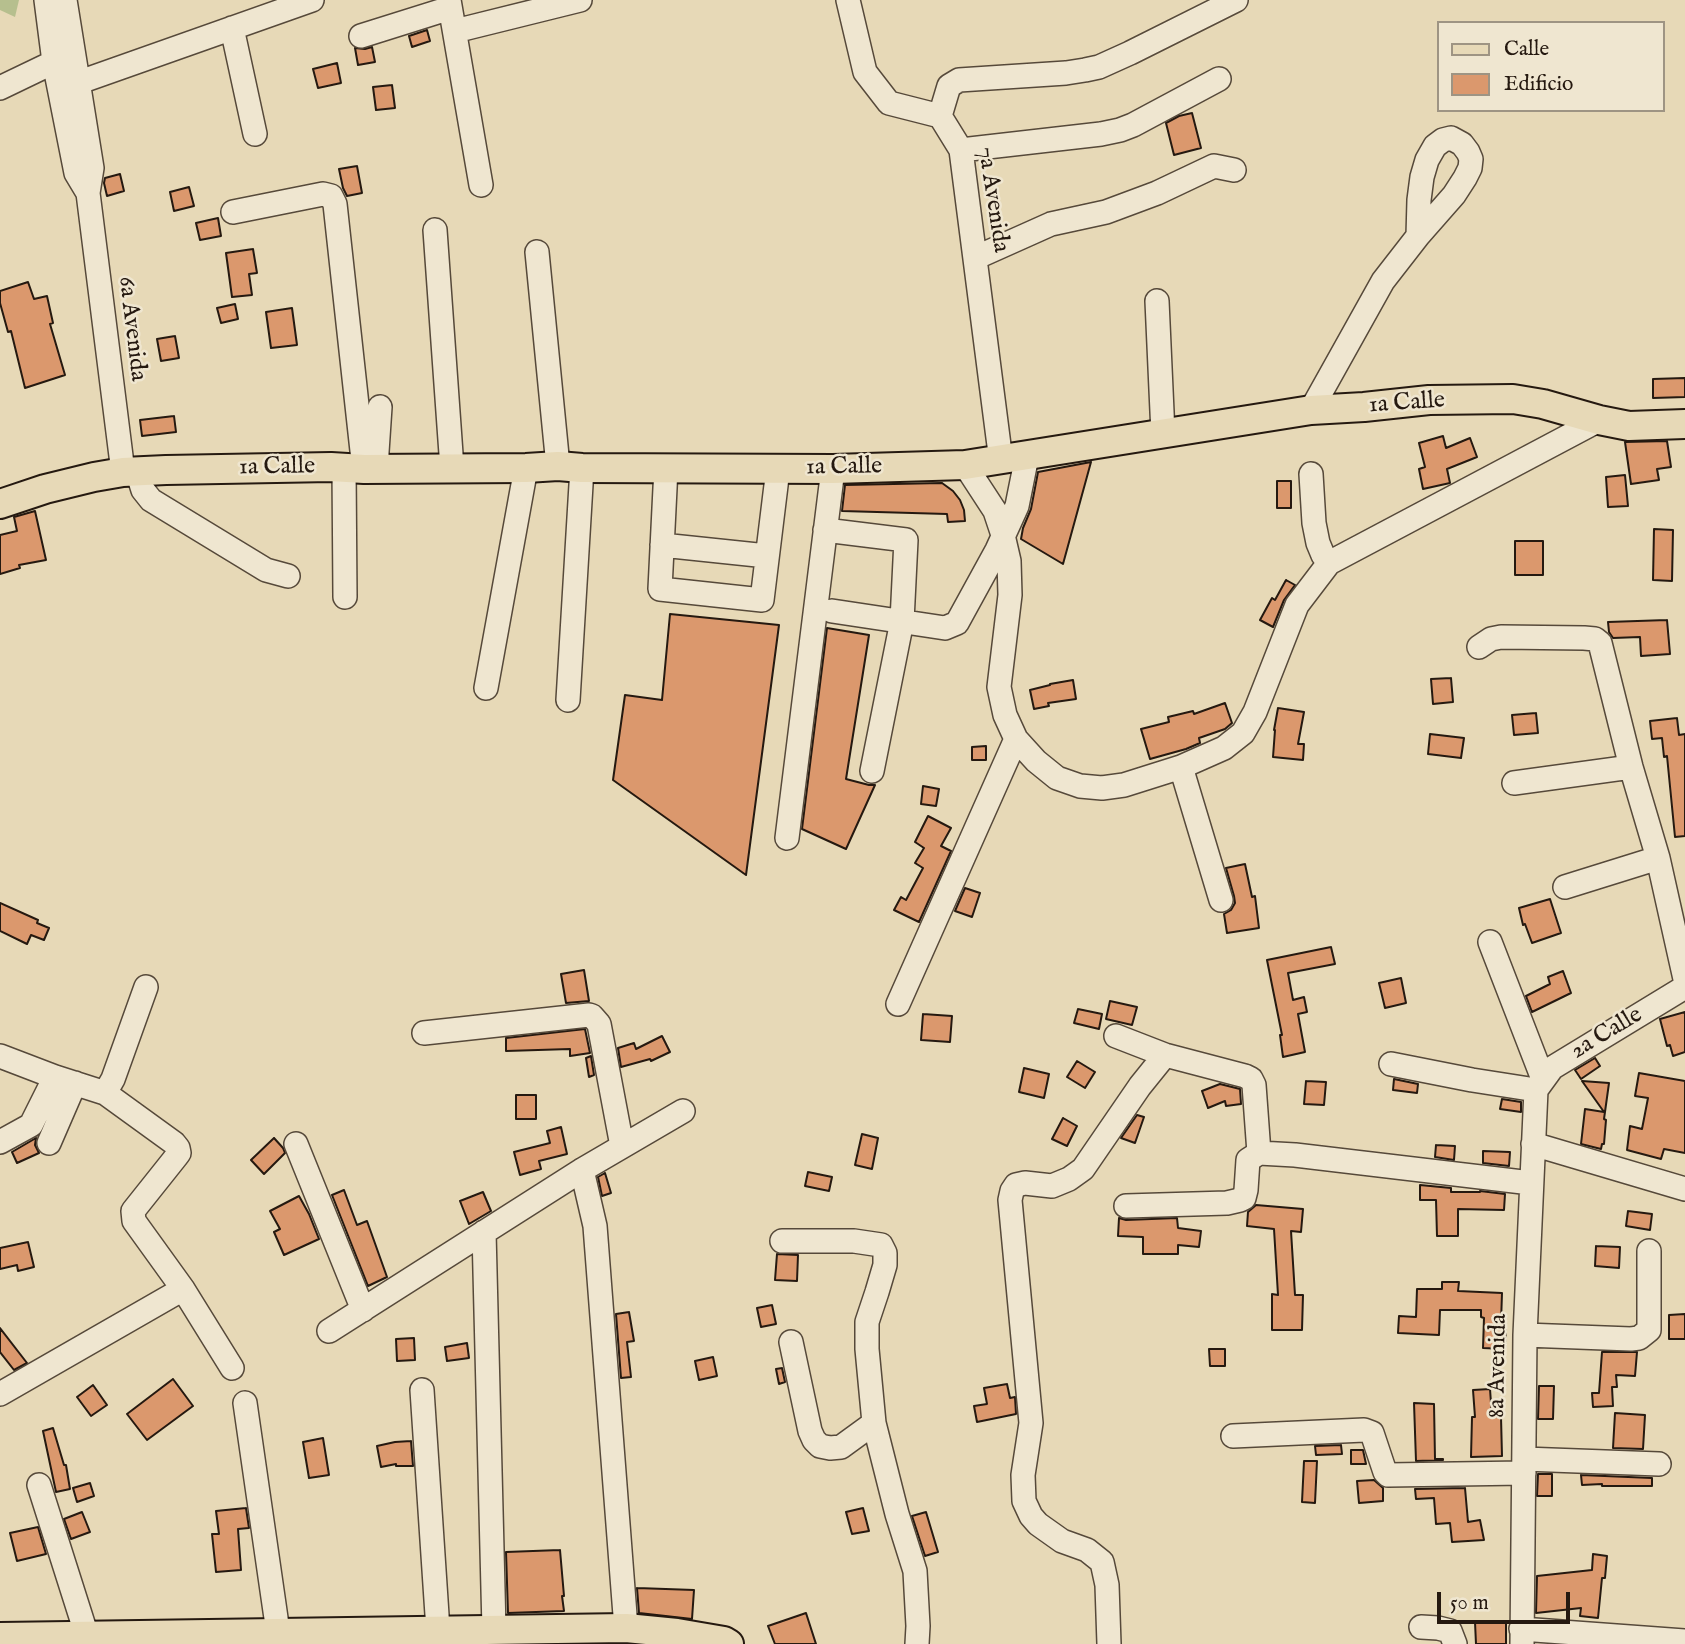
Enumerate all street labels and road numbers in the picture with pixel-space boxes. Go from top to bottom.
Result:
street label: 7a Avenida [969,145,1015,255]
street label: 6a Avenida [110,275,152,383]
street label: 1a Calle [1368,387,1446,421]
street label: 1a Calle [239,453,315,483]
street label: 1a Calle [806,453,882,483]
street label: 2a Calle [1566,1001,1648,1067]
street label: 8a Avenida [1484,1313,1514,1419]

